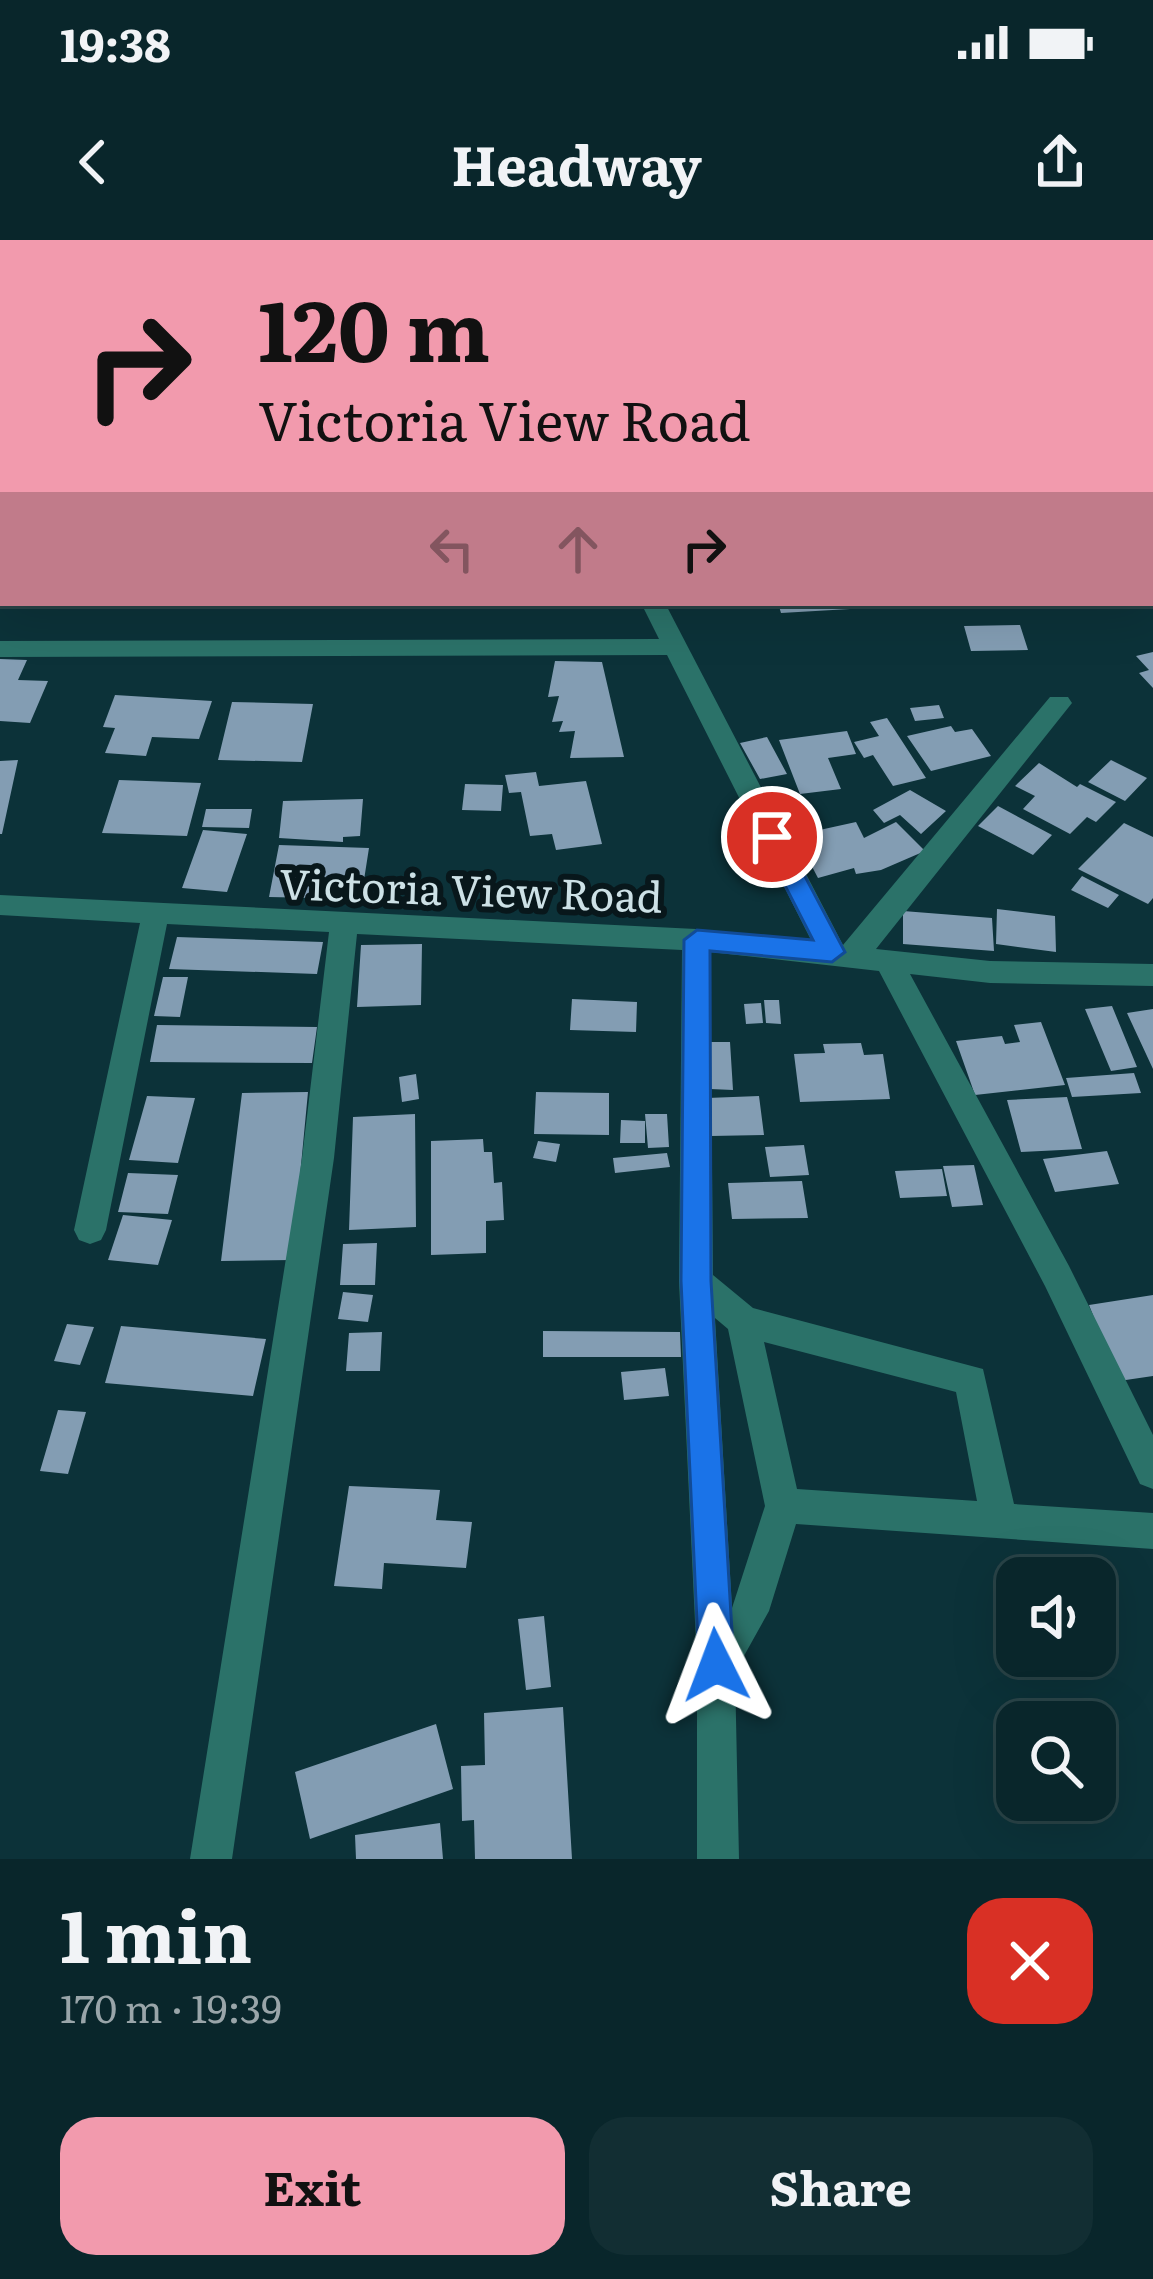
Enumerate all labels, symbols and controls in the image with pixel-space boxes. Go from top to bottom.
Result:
text: 19:38 [60,9,171,76]
text: Headway [451,122,702,203]
icon: back [60,129,126,195]
icon: share [1027,129,1093,195]
text: 120 m [258,263,490,388]
icon: right [60,288,216,444]
text: Victoria View Road [258,377,751,458]
icon: left [419,516,485,582]
icon: ahead [545,516,611,582]
icon: right [671,516,737,582]
pin [721,786,823,888]
icon: arrive [739,804,805,870]
street label: Victoria View Road [278,850,664,926]
map controls [996,1557,1116,1821]
button: sound [996,1557,1116,1677]
position arrow [653,1602,779,1728]
button: search [996,1701,1116,1821]
text: 1 min [60,1878,252,1985]
button: close [967,1898,1093,2024]
text: 170 m · 19:39 [60,1977,282,2035]
button: Exit [60,2117,565,2255]
button: Share [589,2117,1093,2255]

